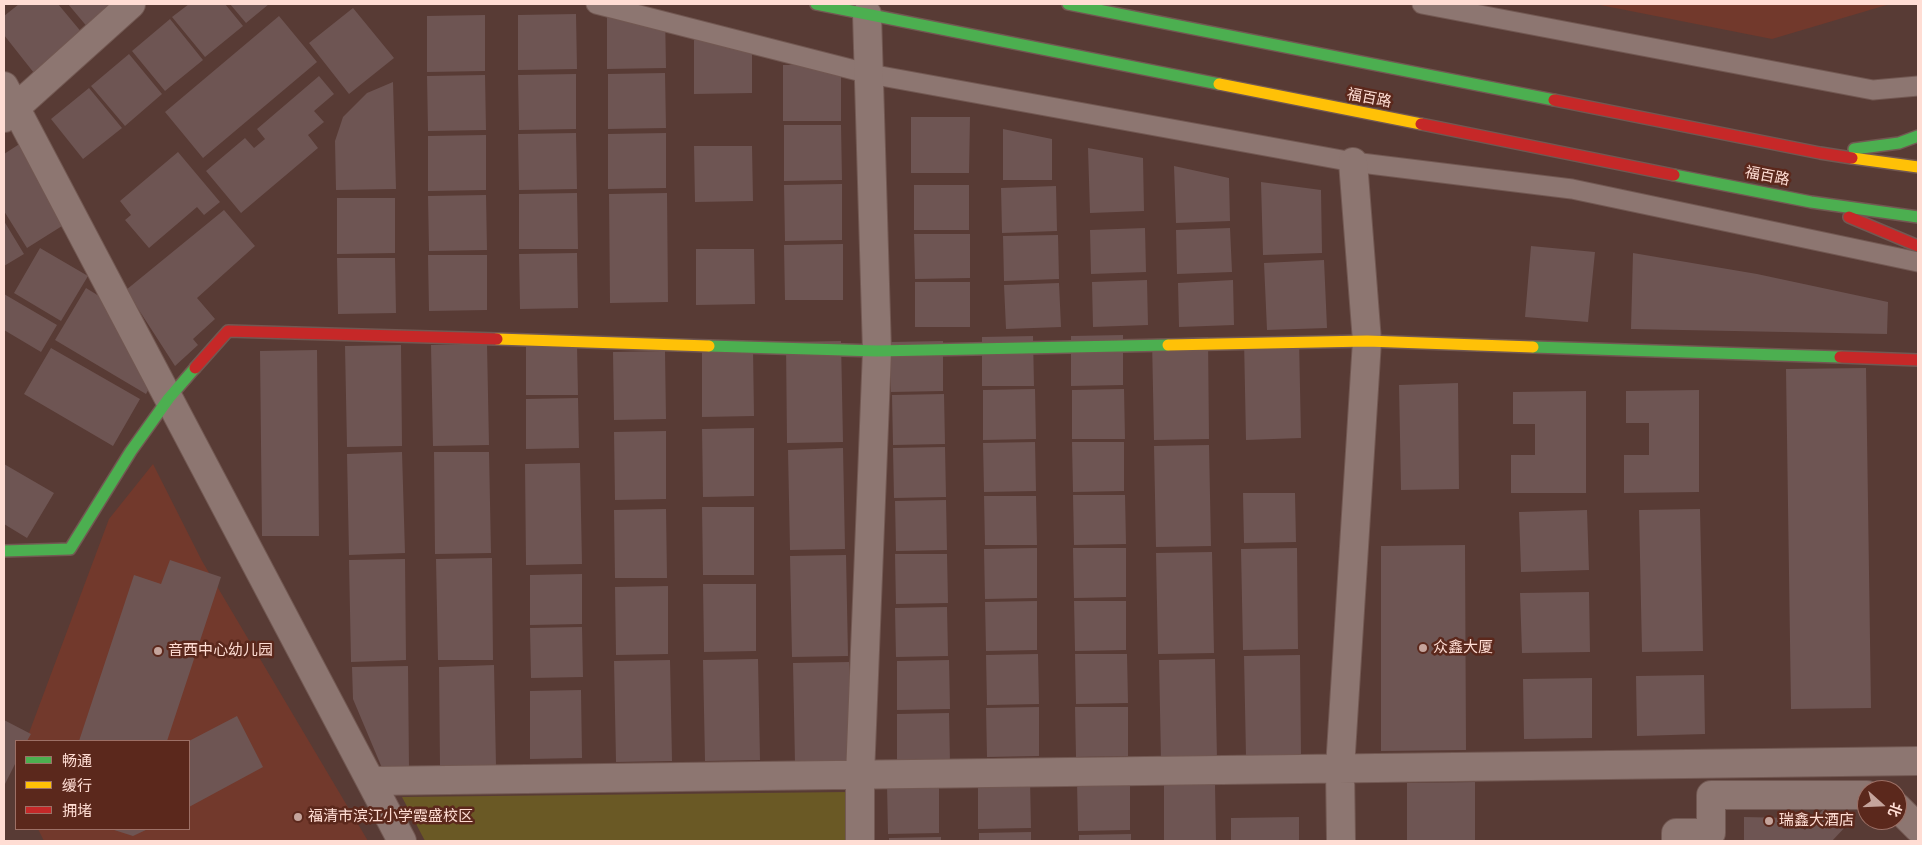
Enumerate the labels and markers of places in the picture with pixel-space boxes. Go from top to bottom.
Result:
place label: 众鑫大厦 [1433,639,1493,657]
place label: 音西中心幼儿园 [168,642,273,660]
marker: 众鑫大厦 [1417,642,1429,654]
marker: 音西中心幼儿园 [152,645,164,657]
place label: 福清市滨江小学霞盛校区 [308,808,473,826]
marker: 福清市滨江小学霞盛校区 [292,811,304,823]
place label: 瑞鑫大酒店 [1779,812,1854,830]
marker: 瑞鑫大酒店 [1763,815,1775,827]

